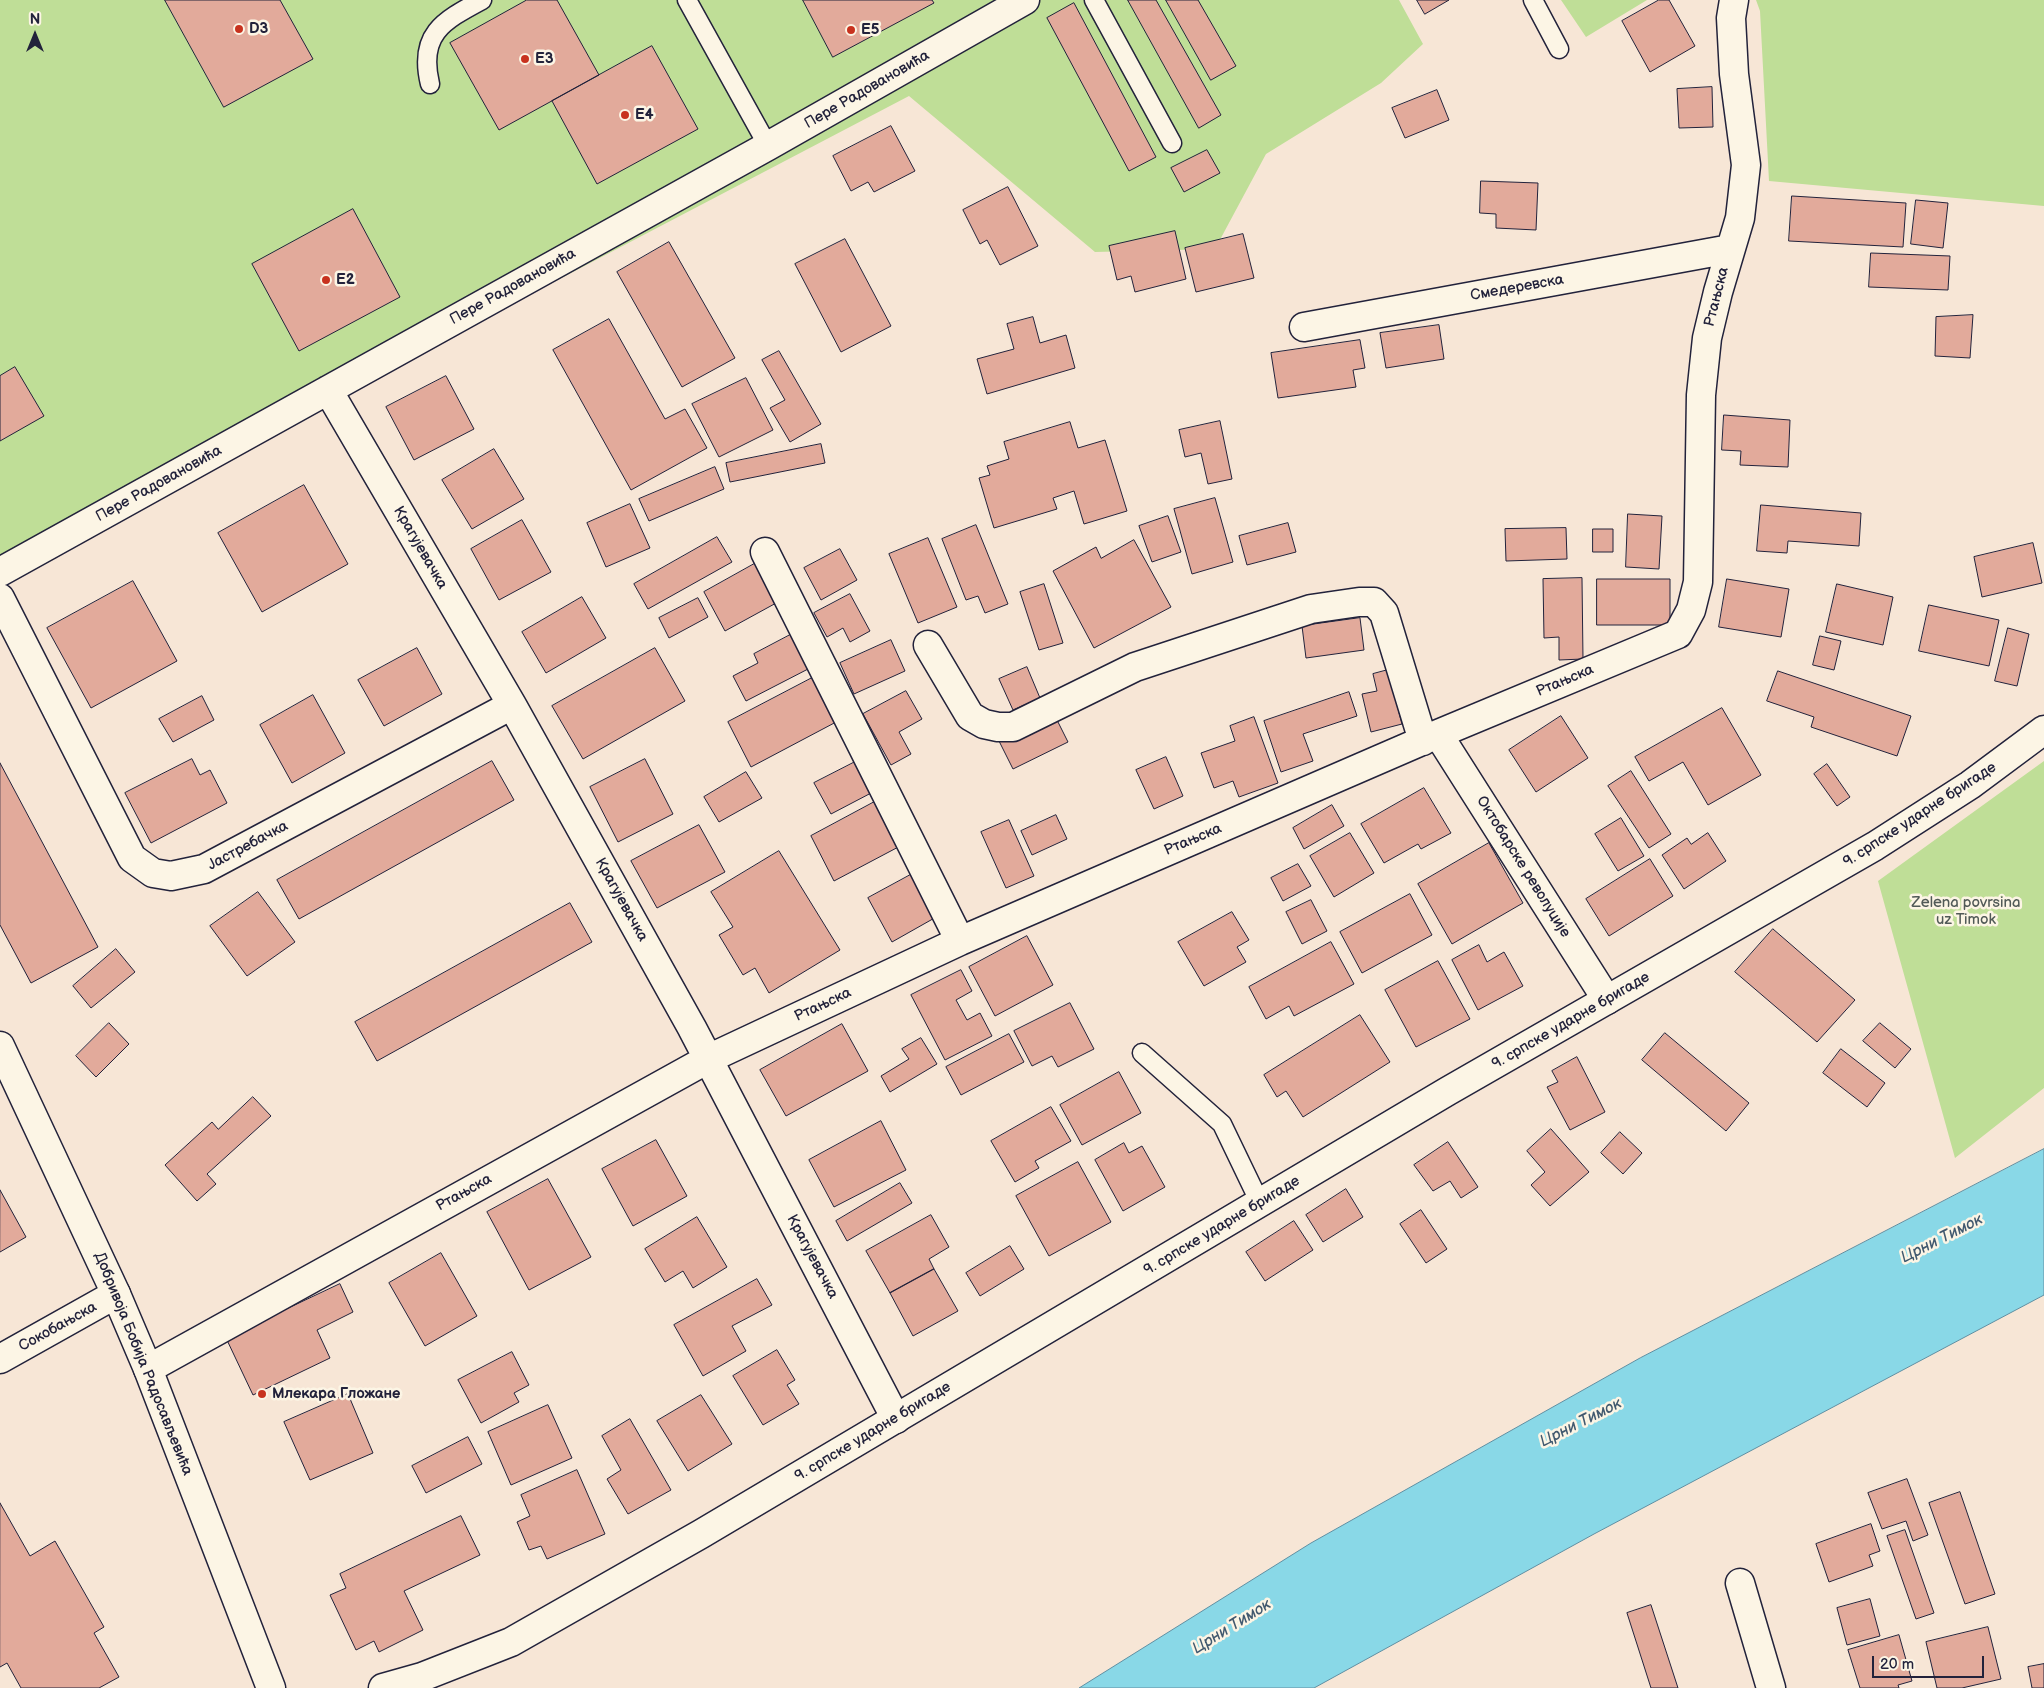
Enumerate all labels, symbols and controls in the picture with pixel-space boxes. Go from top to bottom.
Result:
north arrow [10,10,60,60]
text: N [30,11,40,28]
place label: D3 [249,20,268,38]
place label: E5 [861,21,879,39]
marker: D3 [233,23,245,35]
marker: E5 [845,24,857,36]
street label: Пере Радовановића [801,47,933,133]
place label: E3 [535,50,554,68]
marker: E3 [519,53,531,65]
place label: E4 [635,106,654,124]
marker: E4 [619,109,631,121]
street label: Пере Радовановића [447,245,579,329]
street label: Ртањска [1701,265,1733,329]
place label: E2 [336,271,355,289]
street label: Смедеревска [1469,271,1565,305]
marker: E2 [320,274,332,286]
street label: Пере Радовановића [93,442,225,526]
street label: Крагујевачка [389,503,451,593]
street label: Ртањска [1534,661,1596,701]
street label: 9. српске ударне бригаде [1840,759,2000,871]
street label: Октобарске револуције [1472,793,1574,941]
street label: Јастребачка [205,817,291,875]
street label: Ртањска [1162,820,1224,860]
street label: Крагујевачка [591,855,651,945]
park label: Zelena povrsina uz Timok [1912,894,2020,929]
street label: 9. српске ударне бригаде [1489,968,1653,1074]
street label: Ртањска [792,984,854,1026]
street label: Ртањска [433,1170,495,1216]
street label: 9. српске ударне бригаде [1141,1172,1303,1280]
water label: Црни Тимок [1898,1210,1986,1268]
street label: Крагујевачка [782,1212,842,1302]
street label: Добривоја Бобија Радосављевића [90,1250,196,1478]
street label: Сокобањска [16,1298,100,1356]
street label: 9. српске ударне бригаде [792,1378,954,1486]
place label: Млекара Гложане [272,1385,400,1403]
marker: Млекара Гложане [256,1388,268,1400]
water label: Црни Тимок [1537,1394,1625,1452]
water label: Црни Тимок [1189,1595,1275,1659]
scale bar [1874,1646,1986,1678]
text: 20 m [1880,1655,1914,1674]

